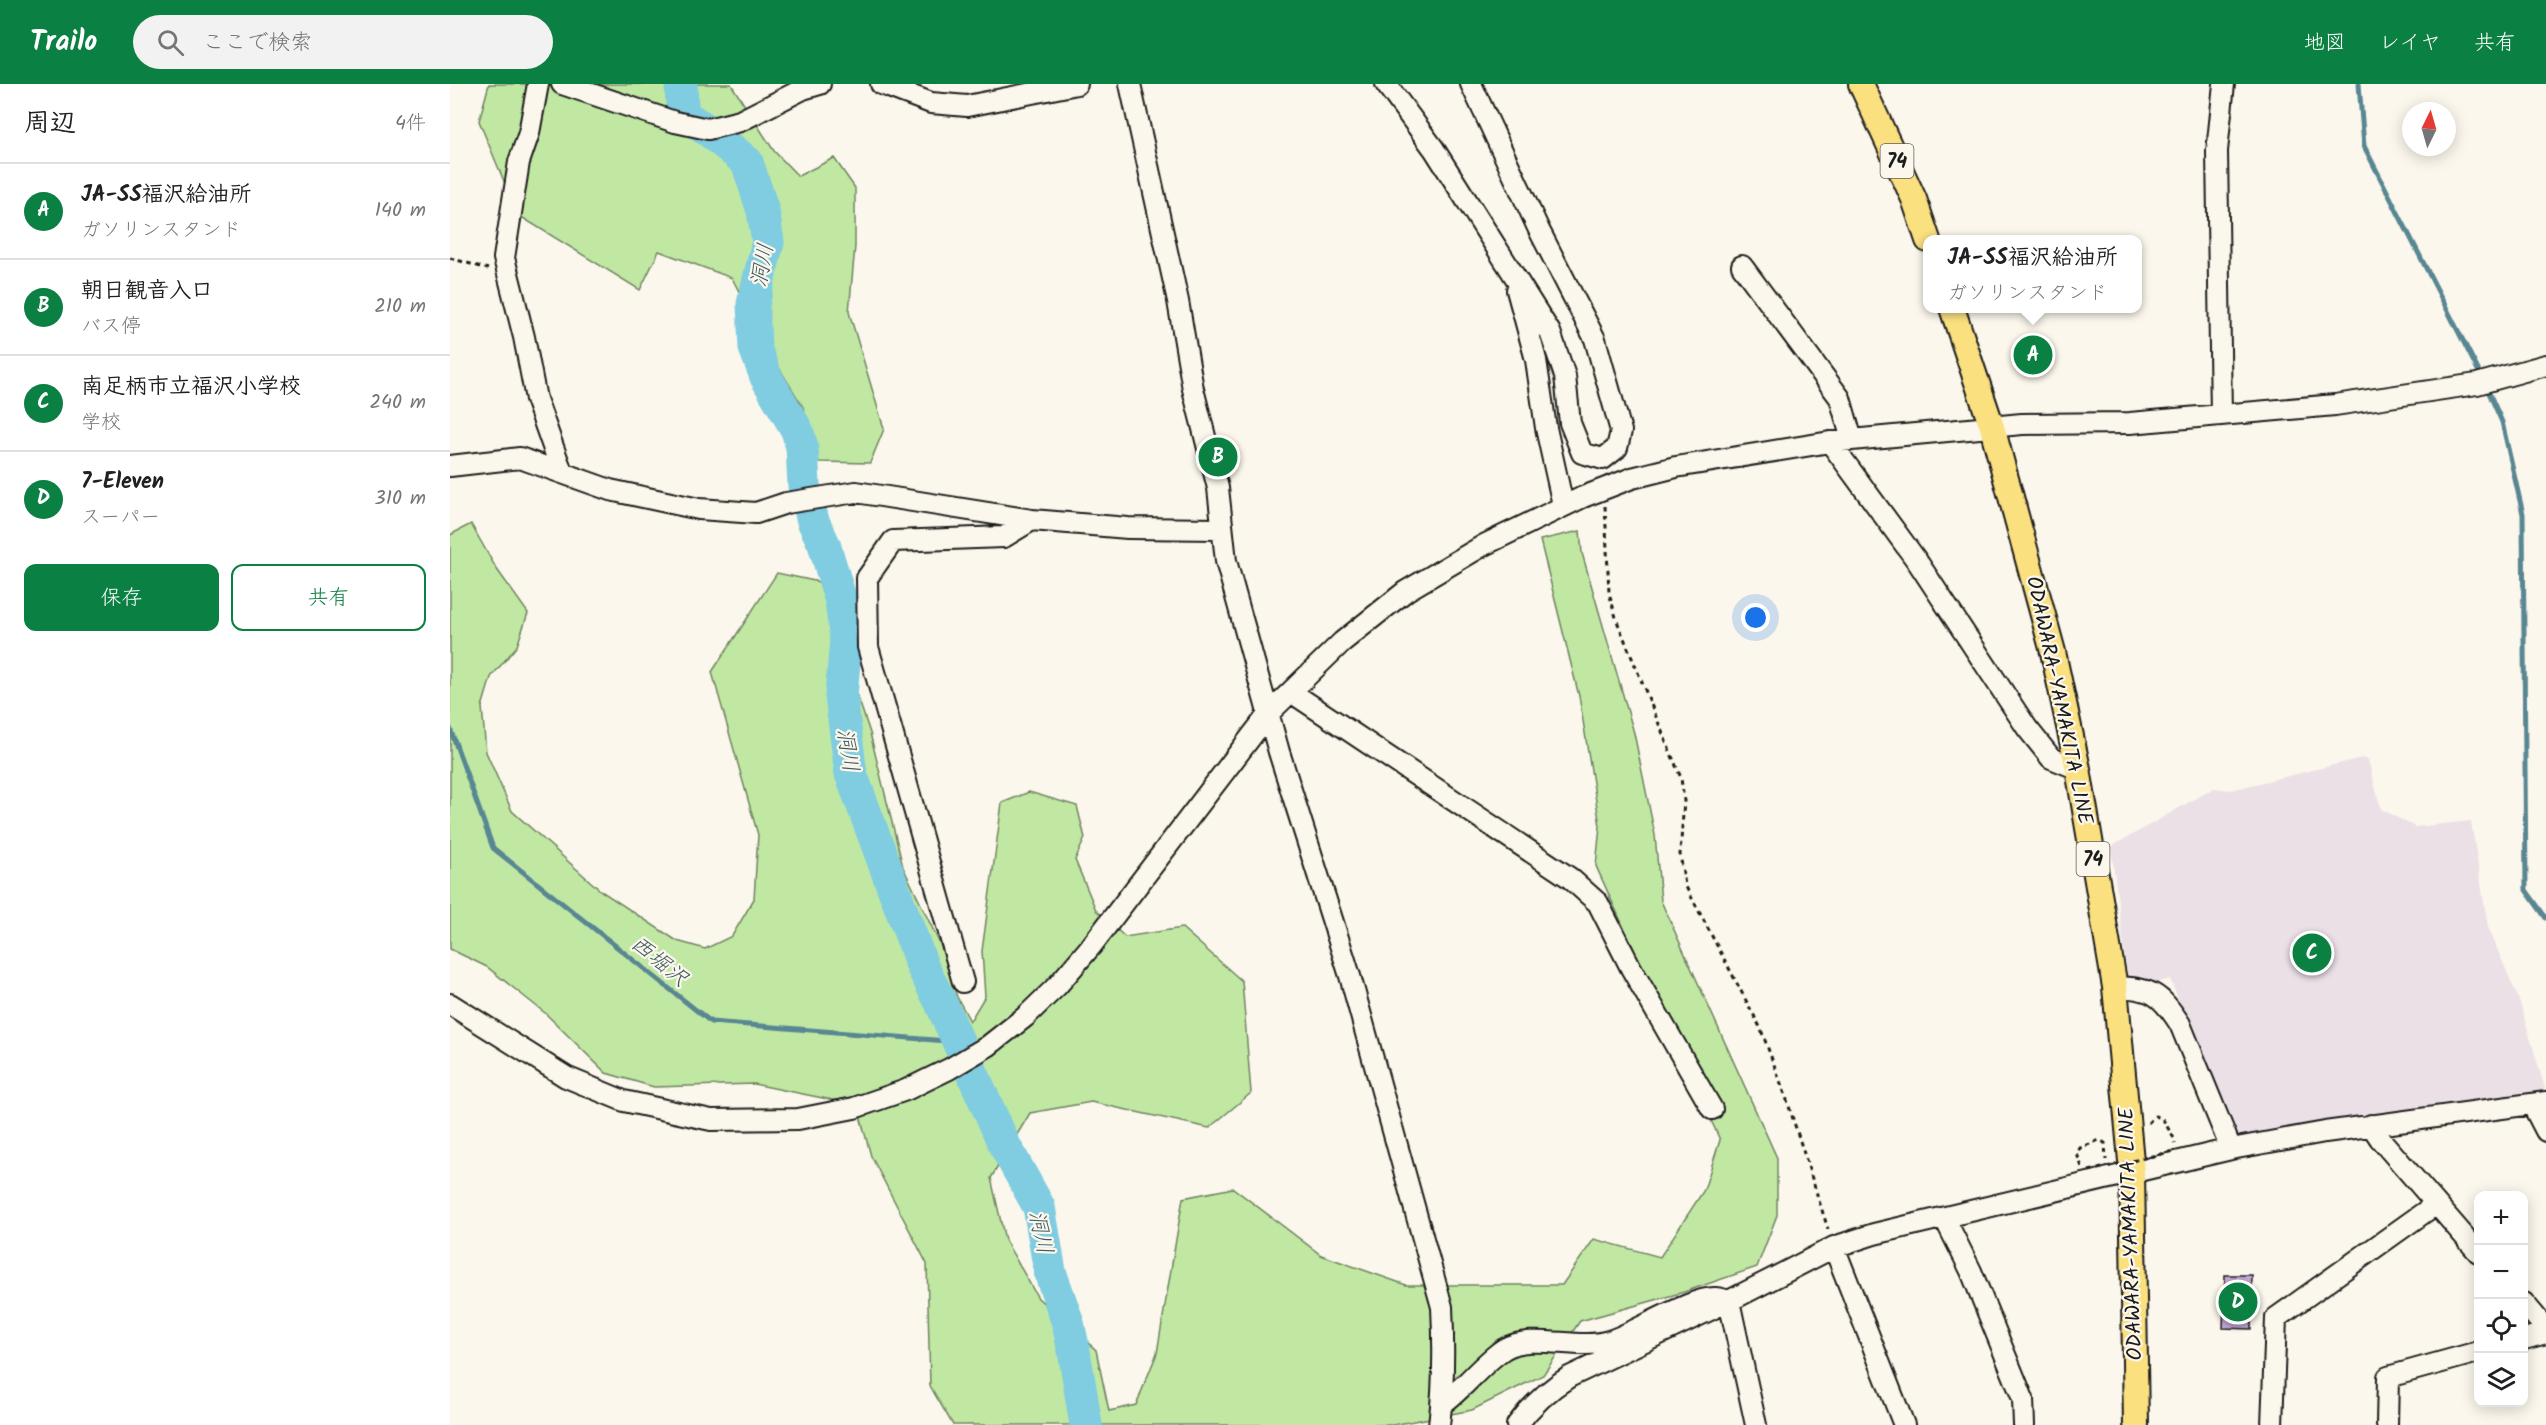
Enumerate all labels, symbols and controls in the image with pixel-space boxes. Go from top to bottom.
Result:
search box [133,15,553,69]
text: Trailo [30,20,97,65]
icon: search [154,26,187,59]
text: ここで検索 [202,26,312,61]
text: 地図 [2304,27,2346,60]
text: レイヤ [2379,27,2441,60]
text: 共有 [2474,27,2516,60]
north arrow [2402,102,2456,156]
text: 周辺 [24,103,76,145]
text: 4件 [395,108,426,140]
road number: 74 [1880,144,1914,178]
text: JA-SS福沢給油所 [81,178,252,213]
text: A [37,195,50,227]
text: 140 m [375,195,426,227]
text: ガソリンスタンド [81,215,241,247]
popup [1923,235,2142,313]
water label: 洞川 [742,241,785,290]
text: JA-SS福沢給油所 [1947,241,2118,276]
text: 朝日観音入口 [81,274,213,309]
text: ガソリンスタンド [1947,278,2108,310]
text: B [37,291,50,323]
text: 210 m [374,291,426,323]
text: バス停 [81,311,141,343]
pin: A [2014,332,2052,378]
text: 南足柄市立福沢小学校 [81,370,301,405]
text: C [37,387,50,419]
text: 240 m [369,387,426,419]
text: 学校 [81,407,121,439]
pin: B [1198,434,1238,479]
text: 7-Eleven [81,465,164,500]
text: D [37,483,50,515]
text: 310 m [374,483,426,515]
text: スーパー [81,502,160,534]
button: 保存 [24,564,219,631]
button: 共有 [231,564,426,631]
street label: ODAWARA-YAMAKITA LINE [2016,573,2101,828]
your location [1741,603,1770,632]
water label: 洞川 [826,726,867,775]
road number: 74 [2076,842,2110,876]
water label: 西堀沢 [622,928,696,997]
pin: C [2292,930,2332,976]
street label: ODAWARA-YAMAKITA LINE [2111,1106,2152,1361]
map controls [2474,1191,2528,1407]
button: + [2474,1191,2528,1245]
water label: 洞川 [1018,1207,1061,1258]
button: − [2474,1245,2528,1299]
pin: D [2218,1280,2258,1324]
button: locate [2474,1299,2528,1353]
button: layers [2474,1353,2528,1407]

